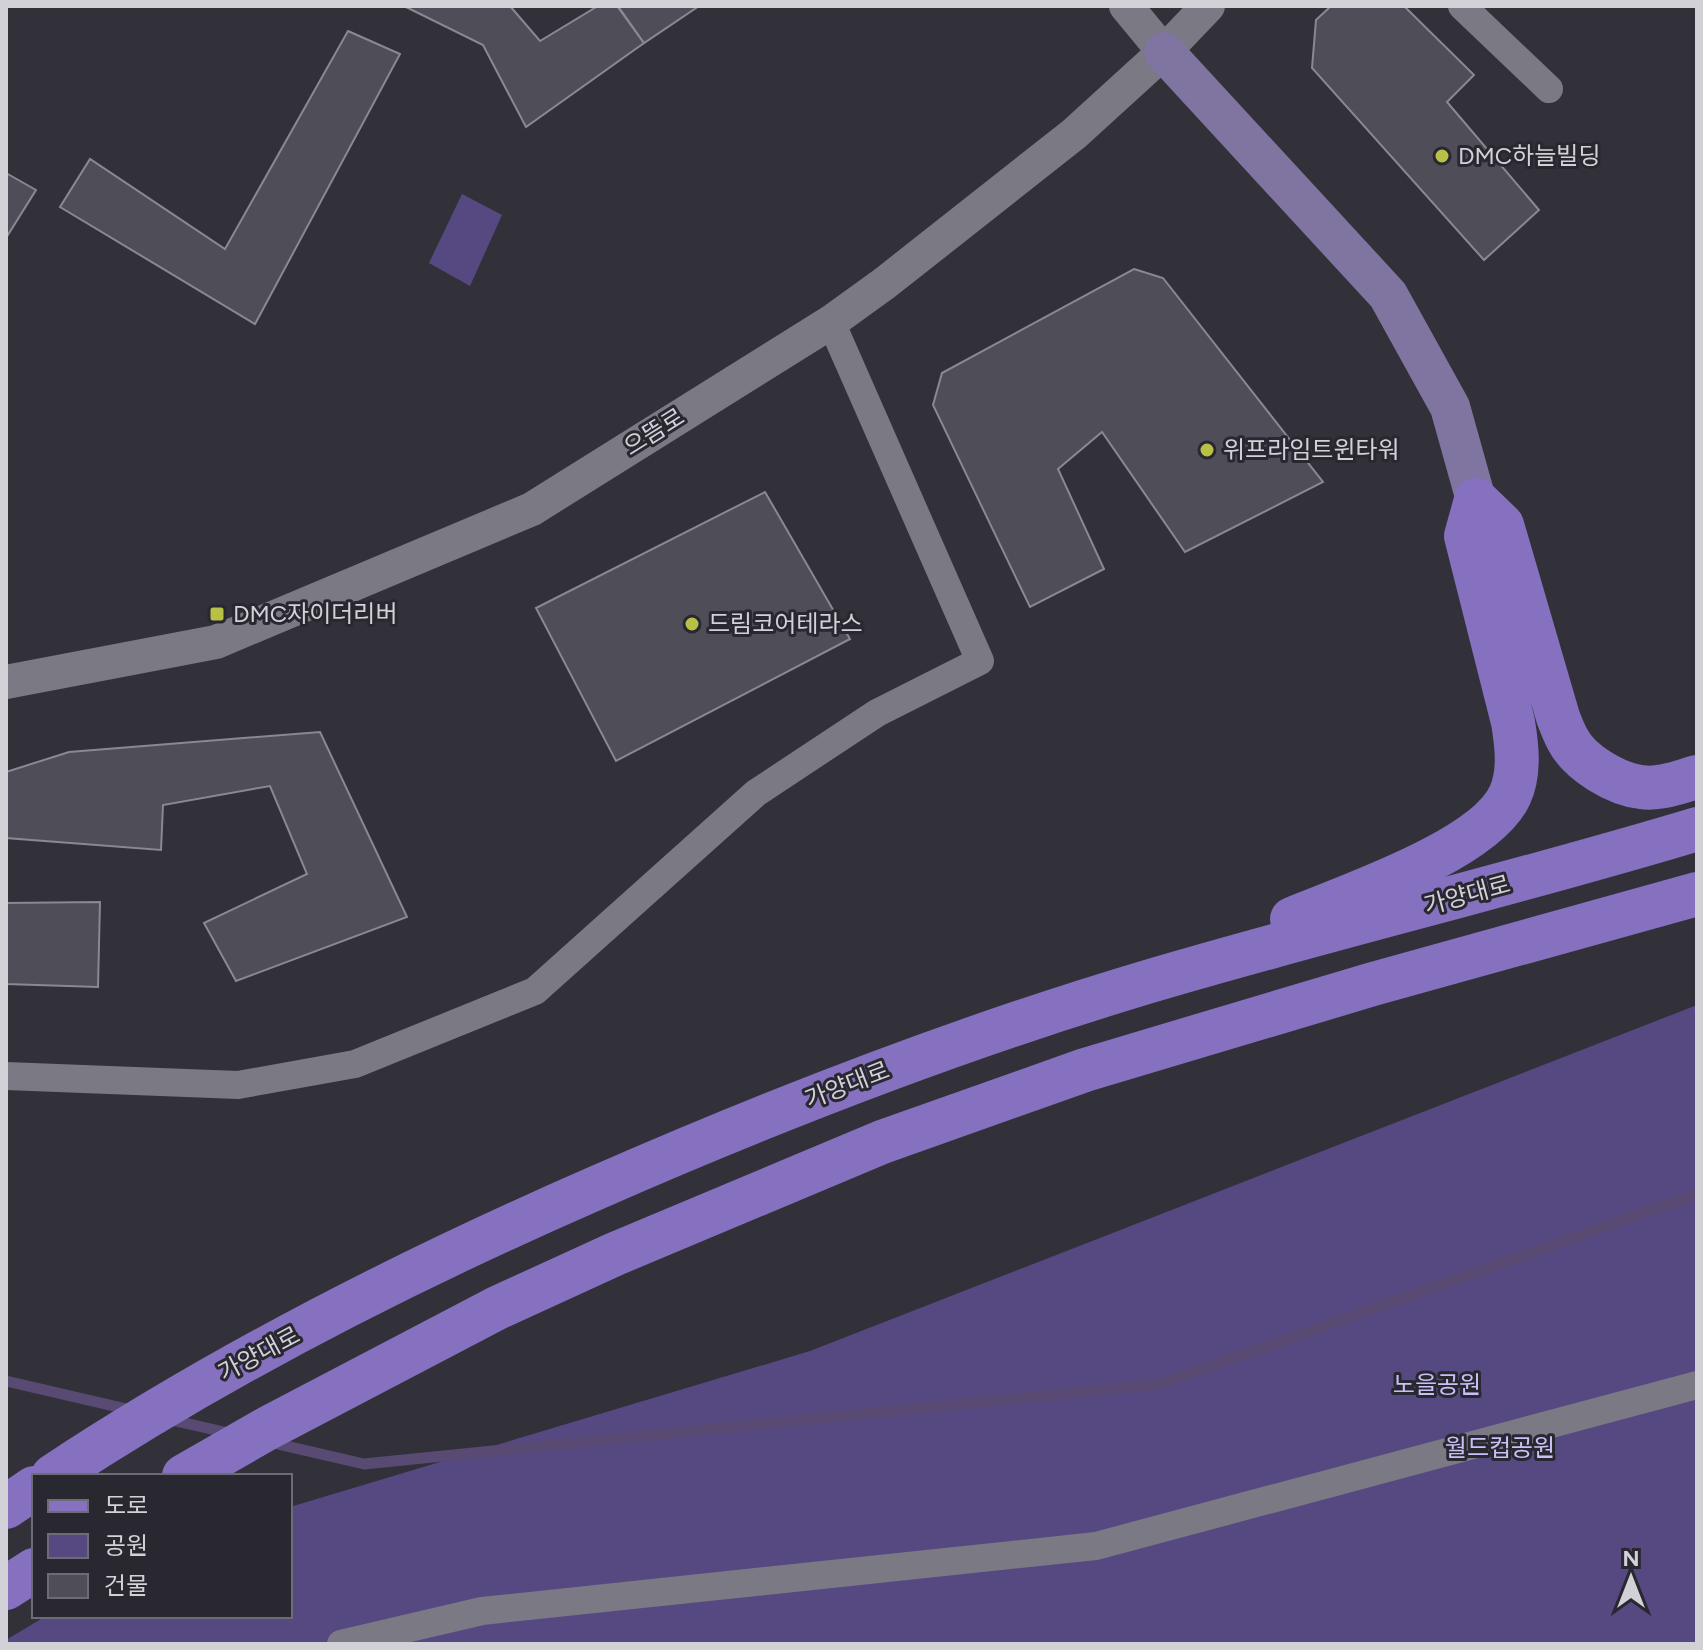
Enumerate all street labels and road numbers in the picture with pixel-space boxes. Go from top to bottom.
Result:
street label: 으뜸로 [618,402,690,461]
street label: 가양대로 [1420,869,1513,920]
street label: 가양대로 [800,1055,893,1114]
street label: 가양대로 [213,1320,305,1387]

